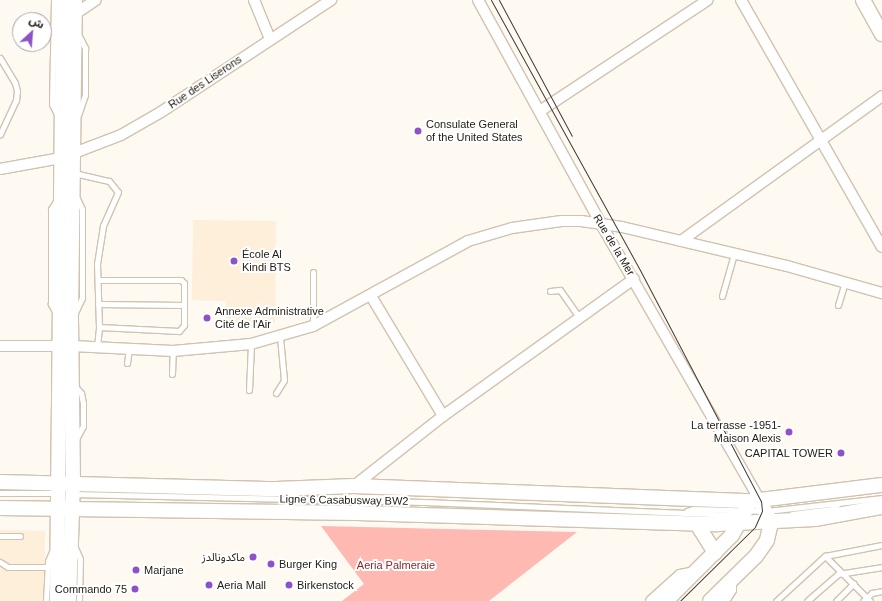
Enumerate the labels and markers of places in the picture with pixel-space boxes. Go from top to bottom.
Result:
place label: Consulate General of the United States [426,118,523,144]
marker: Consulate General of the United States [413,126,423,136]
place label: École Al Kindi BTS [242,248,291,274]
marker: École Al Kindi BTS [229,256,239,266]
place label: Annexe Administrative Cité de l'Air [215,305,324,331]
marker: Annexe Administrative Cité de l'Air [202,313,212,323]
place label: La terrasse -1951- Maison Alexis [691,419,781,445]
marker: La terrasse -1951- Maison Alexis [784,427,794,437]
place label: CAPITAL TOWER [744,446,833,460]
marker: CAPITAL TOWER [836,448,846,458]
place label: ماكدونالدز [202,550,245,564]
marker: ماكدونالدز [248,552,258,562]
place label: Burger King [279,557,337,571]
marker: Burger King [266,559,276,569]
place label: Marjane [144,563,184,577]
marker: Marjane [131,565,141,575]
place label: Aeria Mall [217,578,266,592]
place label: Birkenstock [297,578,354,592]
marker: Aeria Mall [204,580,214,590]
marker: Birkenstock [284,580,294,590]
place label: Commando 75 [55,582,127,596]
marker: Commando 75 [130,584,140,594]

